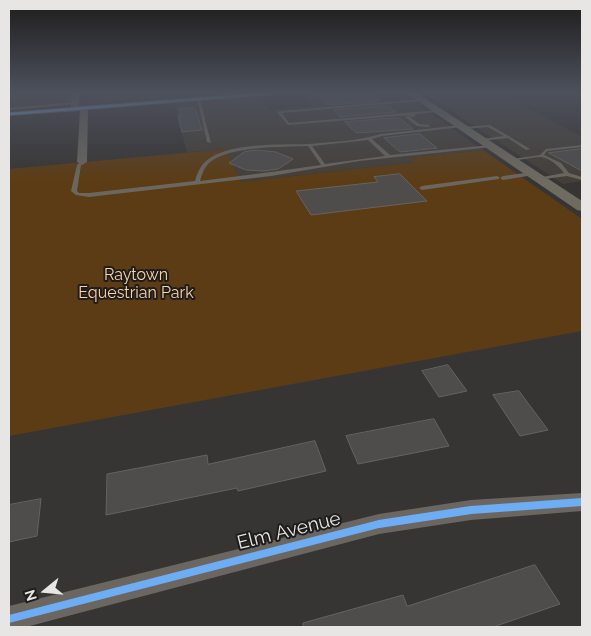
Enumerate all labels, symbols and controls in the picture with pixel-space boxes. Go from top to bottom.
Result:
park label: Raytown Equestrian Park [78,265,194,303]
street label: Elm Avenue [235,507,343,555]
north arrow [20,566,70,616]
text: N [21,588,40,603]

